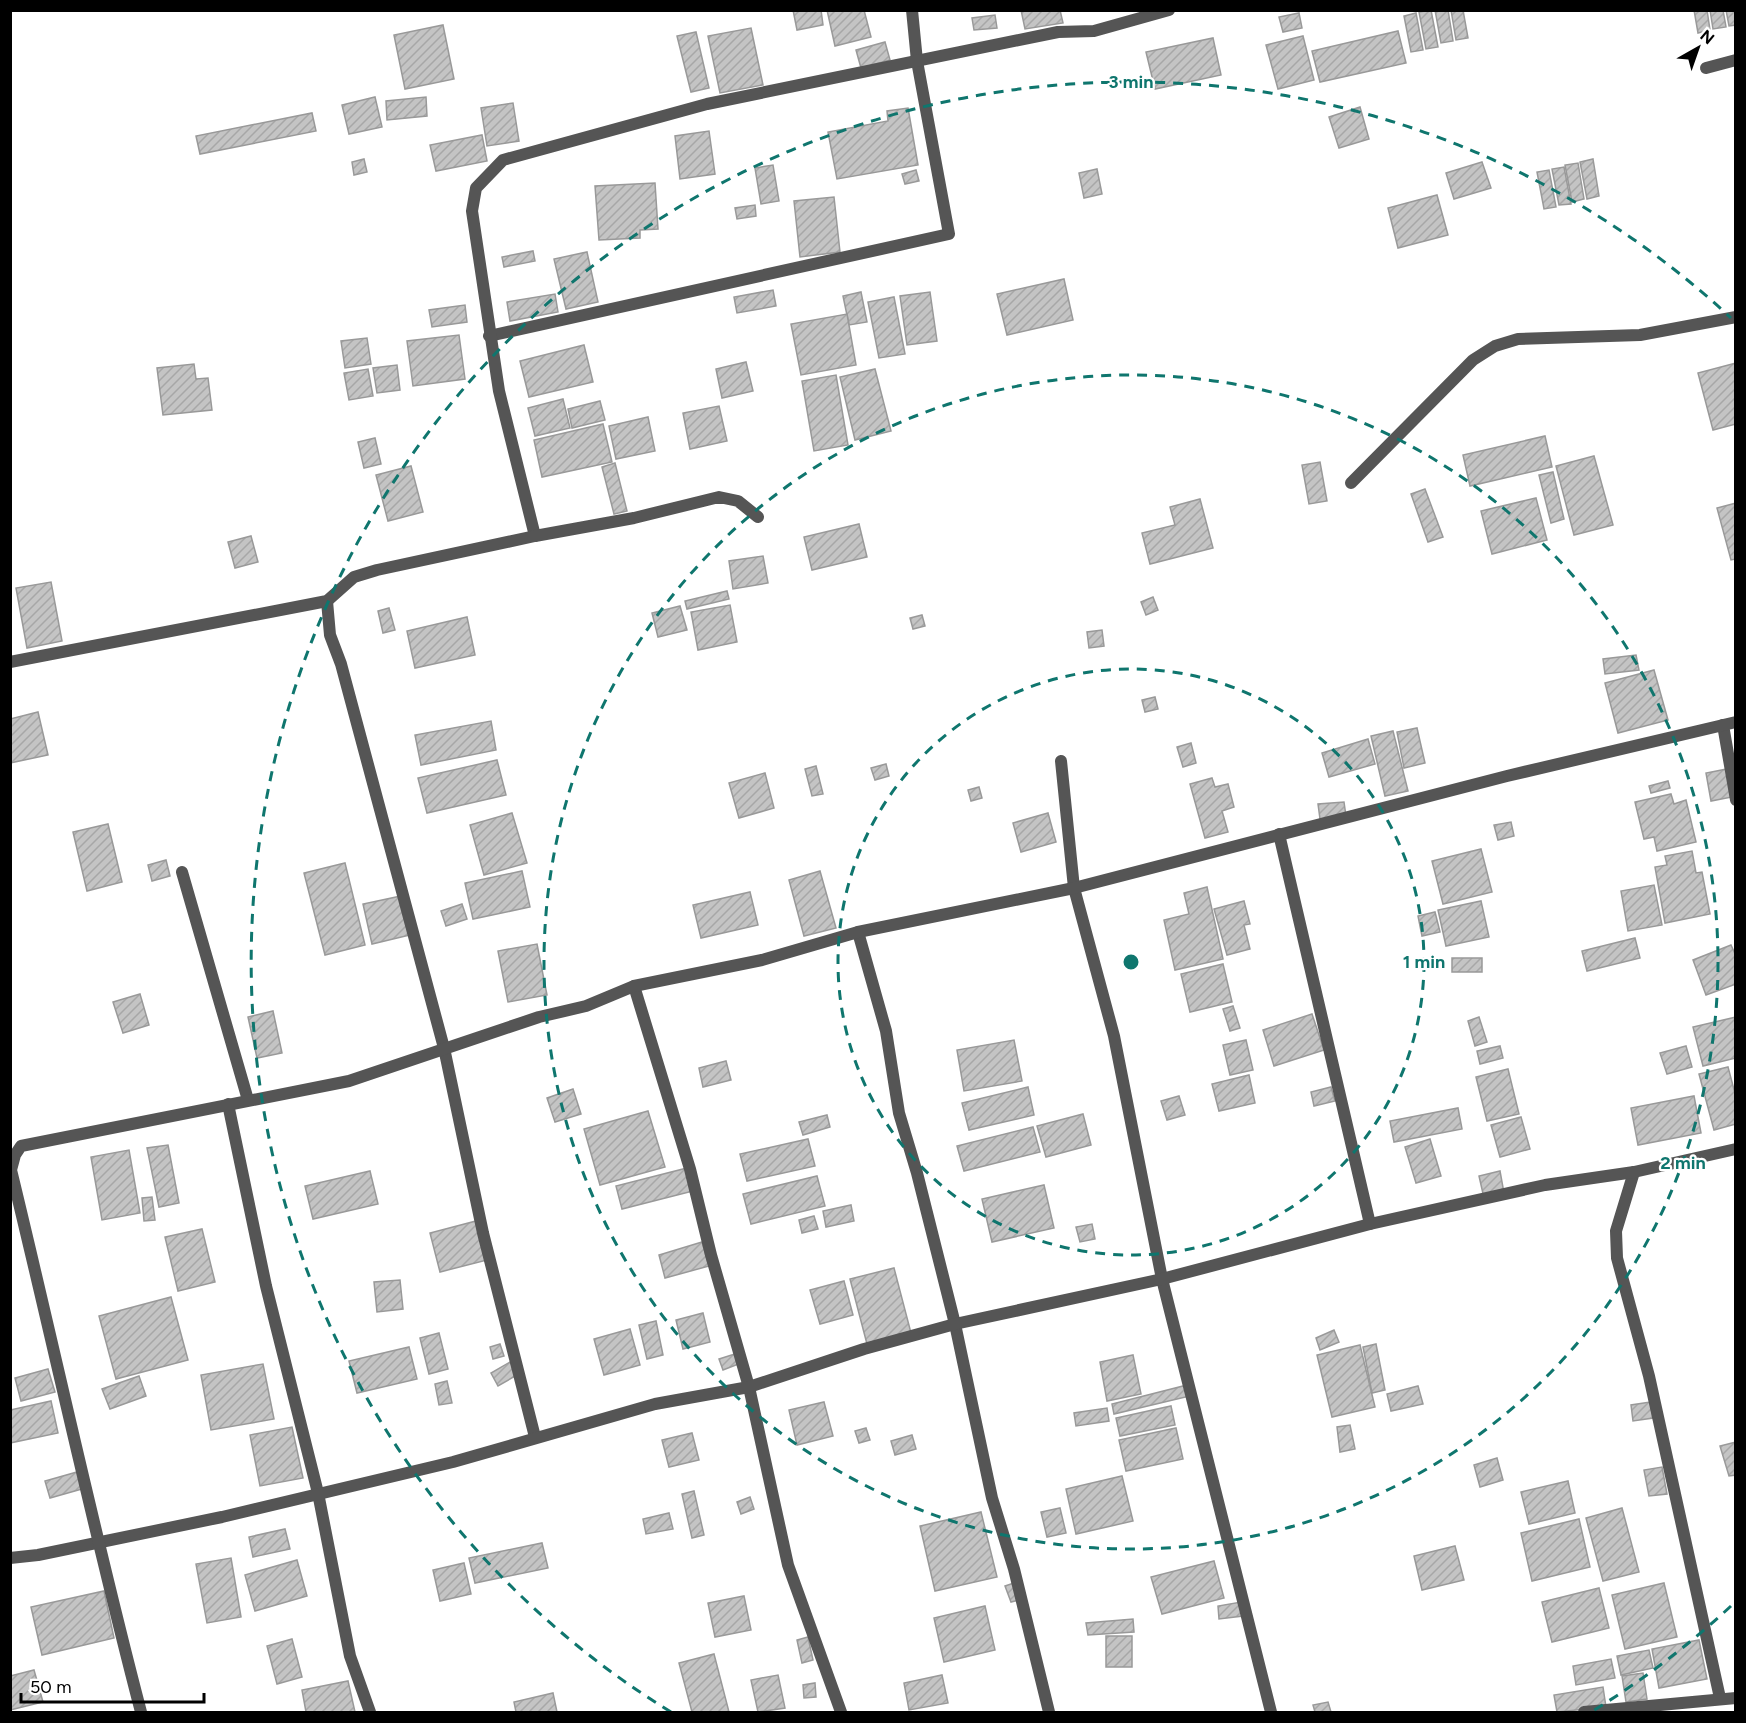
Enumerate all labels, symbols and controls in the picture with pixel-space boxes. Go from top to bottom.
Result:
north arrow [1668,18,1728,78]
text: N [1696,26,1718,48]
text: 3 min [1109,71,1153,93]
text: 1 min [1403,951,1445,973]
centre of rings [1121,952,1141,972]
text: 2 min [1660,1152,1706,1174]
scale bar [21,1666,204,1704]
text: 50 m [30,1676,72,1698]

